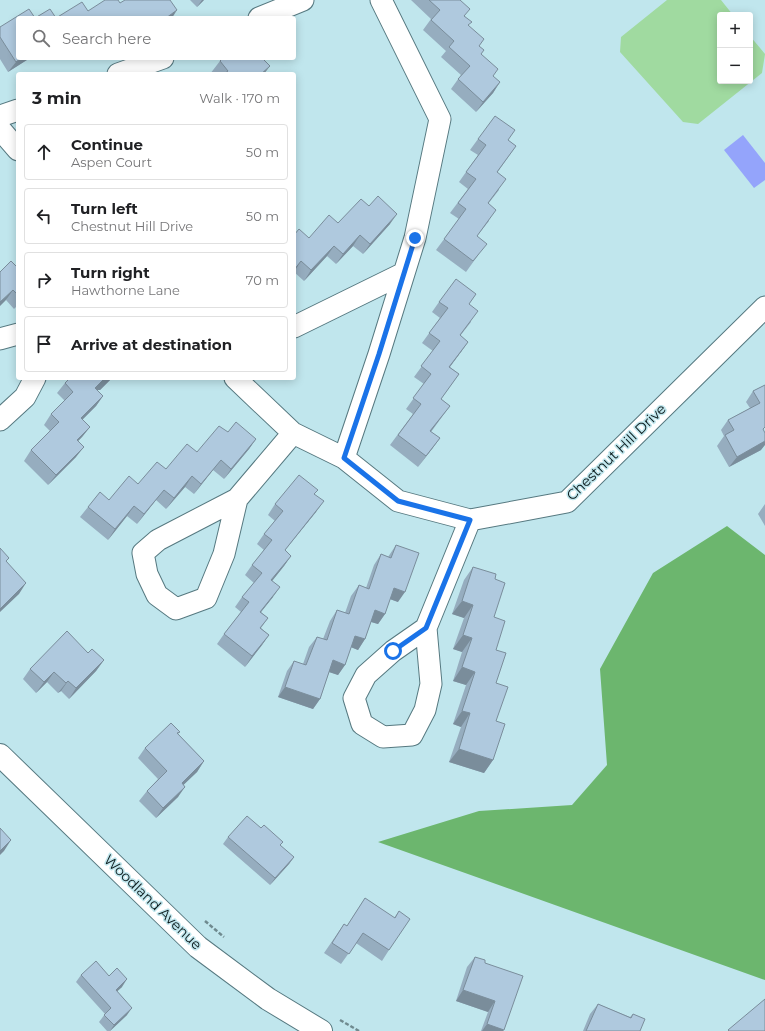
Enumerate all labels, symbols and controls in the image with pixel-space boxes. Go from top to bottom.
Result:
map controls [717,12,753,84]
button: + [717,12,753,48]
search box [16,16,296,60]
icon: search [30,27,52,49]
text: Search here [62,29,151,48]
button: − [717,48,753,84]
text: 3 min [32,88,82,108]
text: Walk · 170 m [199,90,280,106]
text: Continue [71,135,143,154]
icon: ahead [33,141,55,163]
text: 50 m [246,144,279,160]
text: Aspen Court [71,154,152,170]
text: Turn left [71,199,138,218]
icon: left [33,205,55,227]
text: 50 m [246,208,279,224]
text: Chestnut Hill Drive [71,218,193,234]
route end [406,229,424,247]
text: Turn right [71,263,150,282]
icon: right [33,269,55,291]
text: 70 m [246,272,279,288]
text: Hawthorne Lane [71,282,180,298]
icon: arrive [33,333,55,355]
text: Arrive at destination [71,335,232,354]
street label: Chestnut Hill Drive [562,400,670,504]
route start [384,642,402,660]
street label: Woodland Avenue [100,851,206,953]

